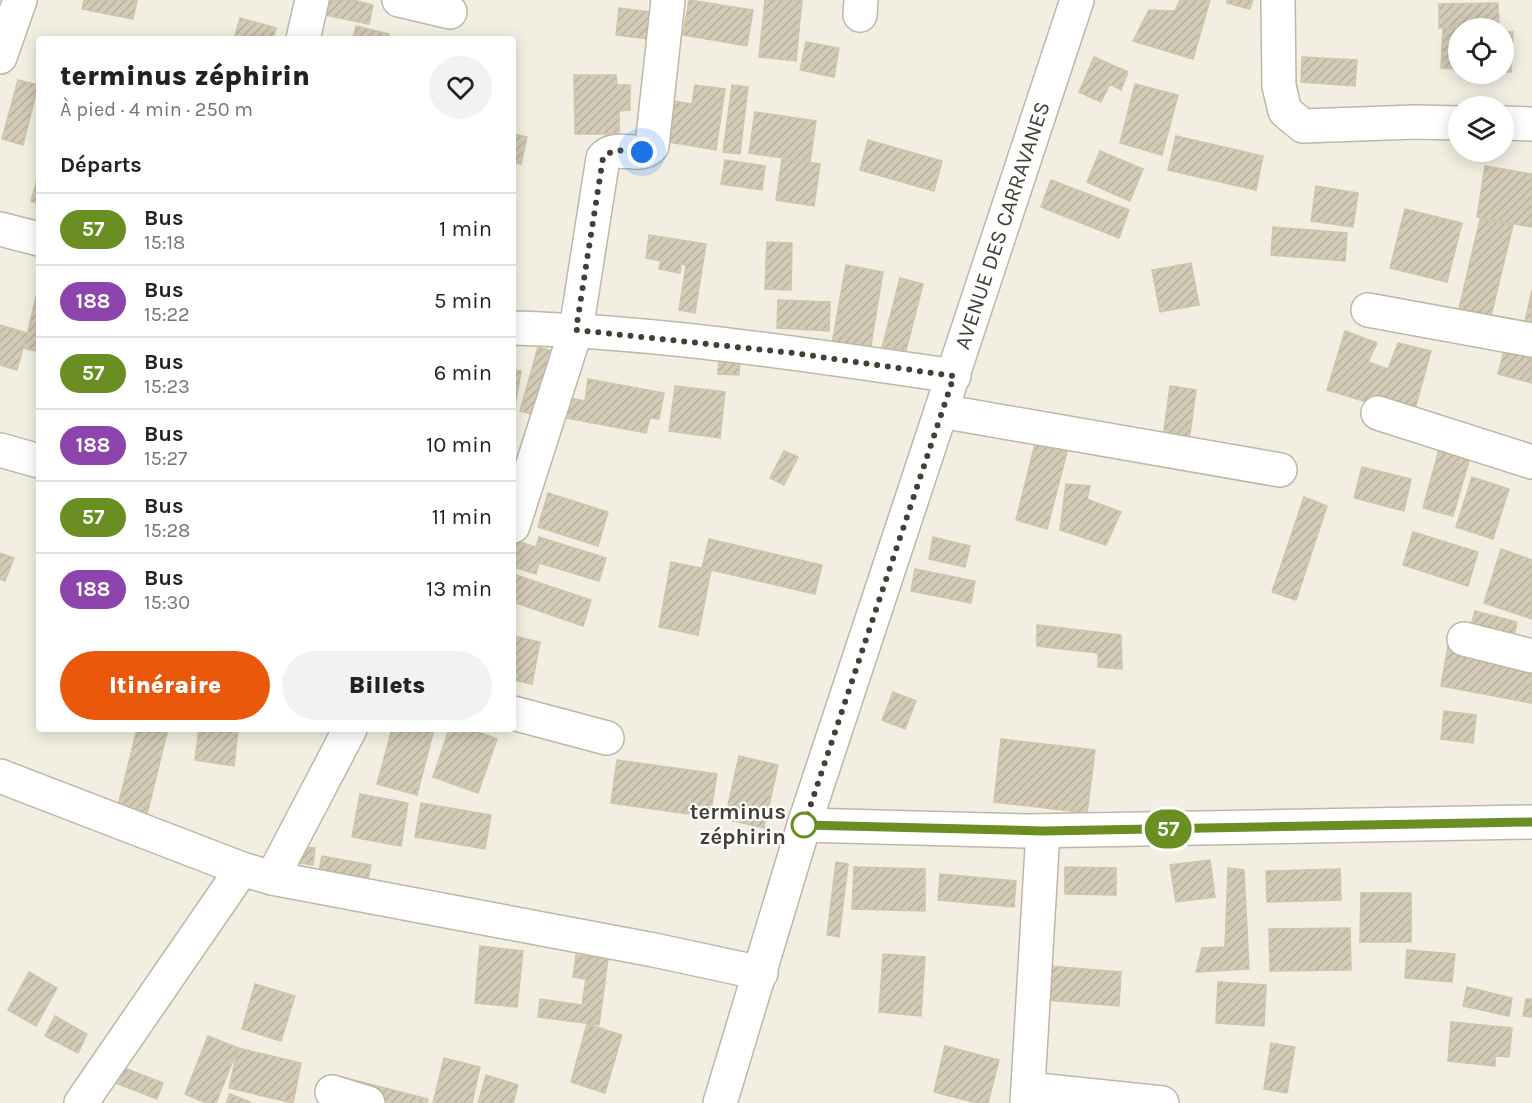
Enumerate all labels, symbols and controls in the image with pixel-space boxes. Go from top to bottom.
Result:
map controls [1448,18,1514,162]
button: locate [1448,18,1514,84]
button: heart [429,56,492,119]
text: terminus zéphirin [60,59,310,92]
button: layers [1448,96,1514,162]
text: À pied · 4 min · 250 m [60,98,253,121]
street label: AVENUE DES CARRAVANES [949,98,1056,353]
your location [627,137,657,167]
text: Départs [60,152,142,178]
text: Bus [144,205,184,231]
text: 1 min [439,216,492,242]
text: 57 [82,217,104,241]
text: 15:18 [144,231,185,254]
text: Bus [144,277,184,303]
text: 5 min [434,288,492,314]
text: 188 [76,289,110,313]
text: 15:22 [144,303,190,326]
text: Bus [144,349,184,375]
text: 6 min [434,360,492,386]
text: 57 [82,361,104,385]
text: 15:23 [144,375,190,398]
text: Bus [144,421,184,447]
text: 10 min [426,432,492,458]
text: 188 [76,433,110,457]
text: 15:27 [144,447,188,470]
text: Bus [144,493,184,519]
text: 11 min [432,504,492,530]
text: 57 [82,505,104,529]
text: 15:28 [144,519,190,542]
text: Bus [144,565,184,591]
text: 13 min [426,576,492,602]
text: 188 [76,577,110,601]
text: 15:30 [144,591,190,614]
button: Itinéraire [60,651,270,720]
button: Billets [282,651,492,720]
place label: terminus zéphirin [690,799,786,850]
line badge: 57 [1141,810,1195,848]
marker: terminus zéphirin [791,812,817,838]
text: 57 [1157,817,1179,841]

